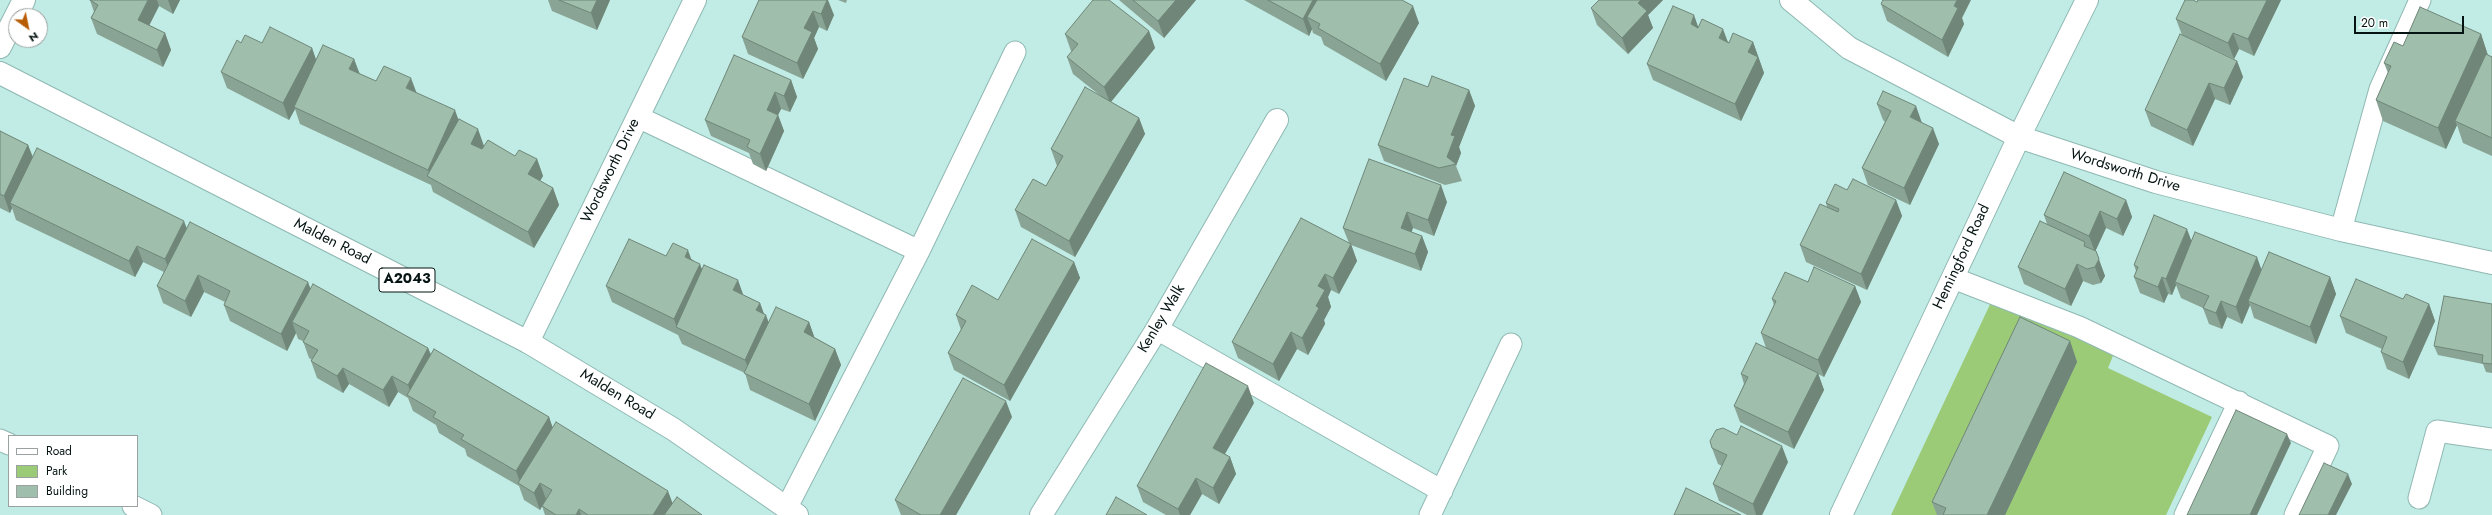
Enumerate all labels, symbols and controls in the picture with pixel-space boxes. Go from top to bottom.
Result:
north arrow [8,8,48,48]
scale bar [2356,8,2466,34]
text: 20 m [2361,14,2388,32]
text: N [26,28,42,46]
street label: Wordsworth Drive [578,116,644,226]
street label: Wordsworth Drive [2068,146,2182,196]
street label: Hemingford Road [1930,202,1994,312]
street label: Malden Road [291,215,373,269]
road number: A2043 [379,268,435,292]
street label: Kenley Walk [1135,282,1189,356]
street label: Malden Road [576,366,658,424]
legend [8,435,138,507]
text: Road [46,442,72,460]
text: Park [46,462,67,480]
text: Building [46,482,88,500]

